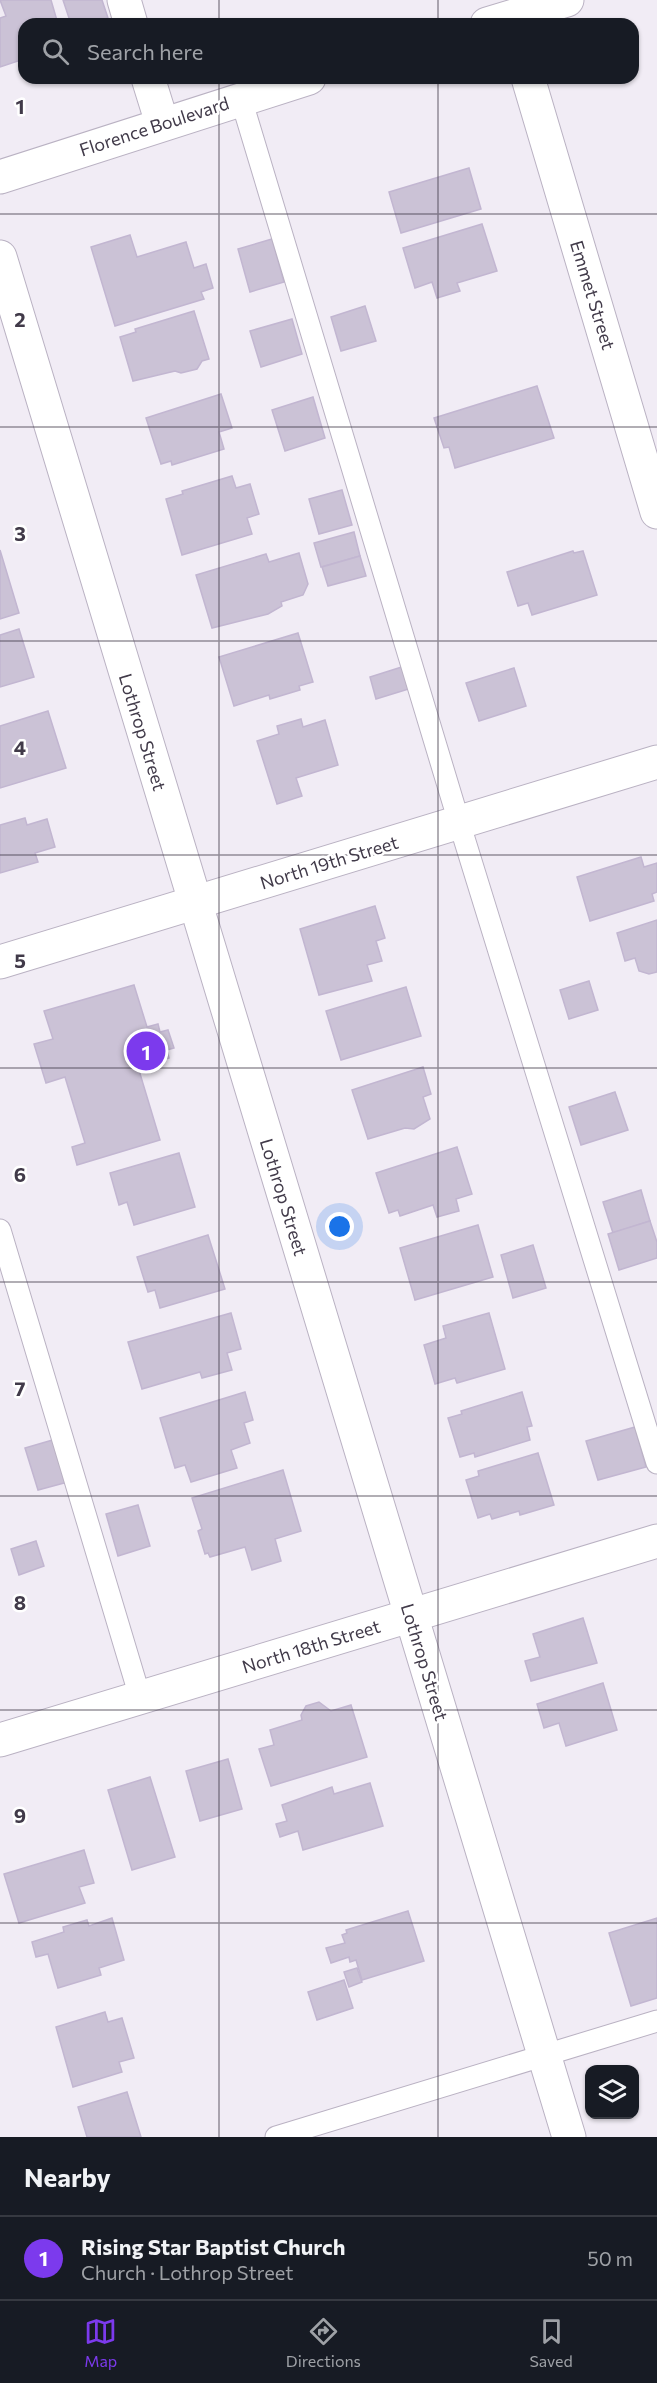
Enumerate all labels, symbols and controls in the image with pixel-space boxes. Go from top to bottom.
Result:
search box [18,18,639,84]
icon: search [39,35,72,68]
text: Search here [87,38,203,65]
street label: Florence Boulevard [76,91,232,161]
text: 1 [15,94,25,118]
street label: Emmet Street [566,238,620,352]
text: 2 [14,307,26,331]
text: 3 [14,521,26,545]
street label: Lothrop Street [115,671,171,793]
text: 4 [14,735,26,759]
street label: North 19th Street [257,831,401,893]
text: 5 [14,948,26,972]
pin: 1 [126,1028,166,1074]
street label: Lothrop Street [256,1136,312,1258]
text: 6 [14,1162,26,1186]
your location [325,1212,354,1241]
text: 7 [15,1376,26,1400]
text: 8 [14,1590,26,1614]
street label: Lothrop Street [397,1601,453,1723]
street label: North 18th Street [239,1615,383,1677]
text: 9 [14,1803,26,1827]
map controls [585,2065,639,2119]
button: layers [585,2065,639,2119]
text: Nearby [24,2161,111,2192]
text: Rising Star Baptist Church [81,2233,346,2260]
text: 1 [39,2246,48,2270]
text: 50 m [587,2246,633,2270]
text: Church · Lothrop Street [81,2260,293,2284]
tab: Map [84,2315,117,2370]
tab: Directions [286,2315,361,2370]
tab: Saved [529,2315,573,2370]

